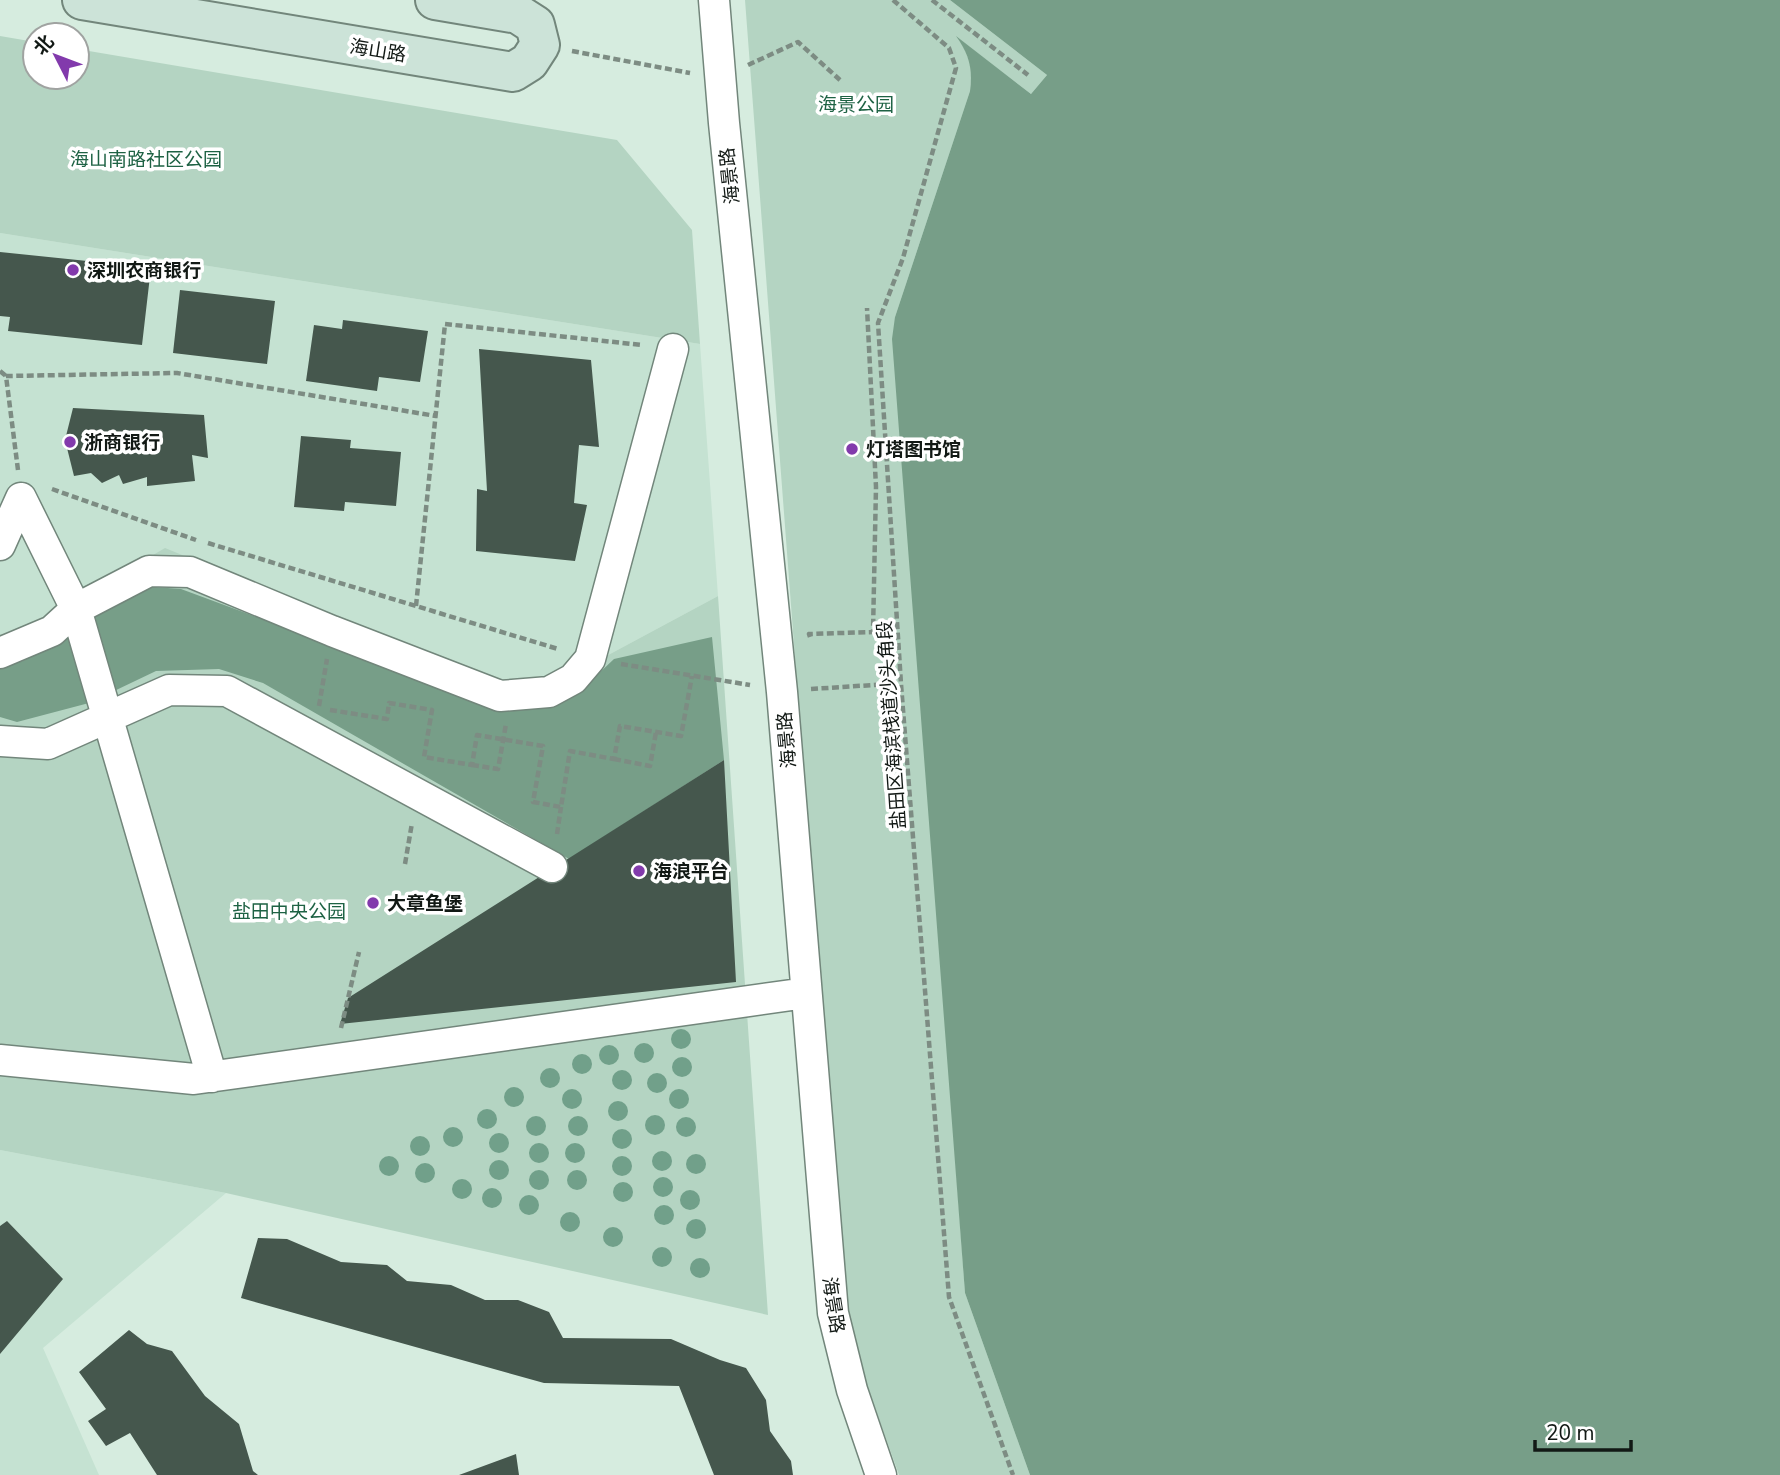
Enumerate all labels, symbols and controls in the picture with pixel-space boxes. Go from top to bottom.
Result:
north arrow [21,21,91,91]
text: 北 [28,30,60,61]
street label: 海山路 [348,34,408,68]
park label: 海景公园 [818,92,894,118]
street label: 海景路 [714,146,746,206]
park label: 海山南路社区公园 [70,147,222,173]
place label: 深圳农商银行 [87,258,201,284]
marker: 深圳农商银行 [65,262,81,278]
place label: 浙商银行 [84,430,160,456]
marker: 浙商银行 [62,434,78,450]
place label: 灯塔图书馆 [866,437,961,463]
marker: 灯塔图书馆 [844,441,860,457]
street label: 盐田区海滨栈道沙头角段 [872,620,912,830]
street label: 海景路 [772,710,802,769]
place label: 海浪平台 [653,859,729,885]
marker: 海浪平台 [631,863,647,879]
place label: 大章鱼堡 [387,891,463,917]
marker: 大章鱼堡 [365,895,381,911]
park label: 盐田中央公园 [232,899,346,925]
street label: 海景路 [816,1275,850,1335]
scale bar [1535,1408,1631,1452]
text: 20 m [1546,1419,1595,1447]

